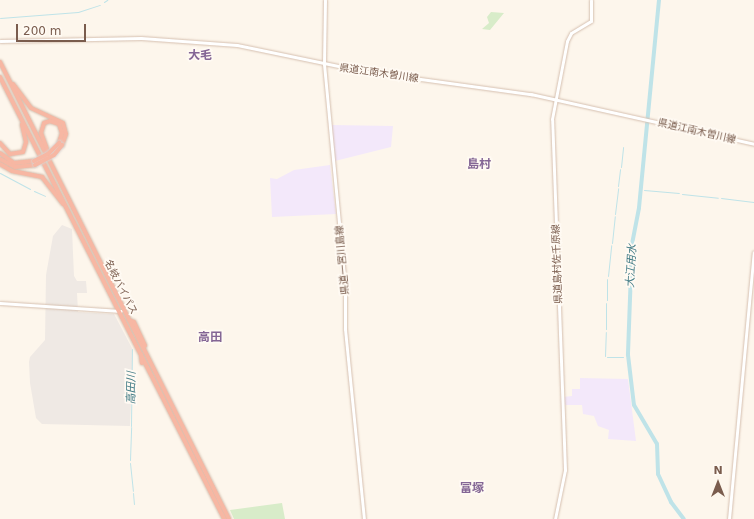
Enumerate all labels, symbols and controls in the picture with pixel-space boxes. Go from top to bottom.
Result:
scale bar [18,16,88,42]
text: 200 m [23,24,61,38]
district label: 大毛 [188,49,212,63]
street label: 県道江南木曽川線 [339,61,419,85]
street label: 県道江南木曽川線 [657,116,737,146]
district label: 島村 [467,158,491,172]
street label: 県道島村佐千原線 [550,224,564,304]
street label: 県道一宮川島線 [333,225,351,295]
water label: 大江用水 [624,244,640,288]
street label: 名岐バイパス [102,258,140,316]
district label: 高田 [198,331,222,345]
water label: 高田川 [125,371,139,405]
north arrow [698,463,738,503]
text: N [713,464,723,477]
district label: 富塚 [460,482,484,496]

